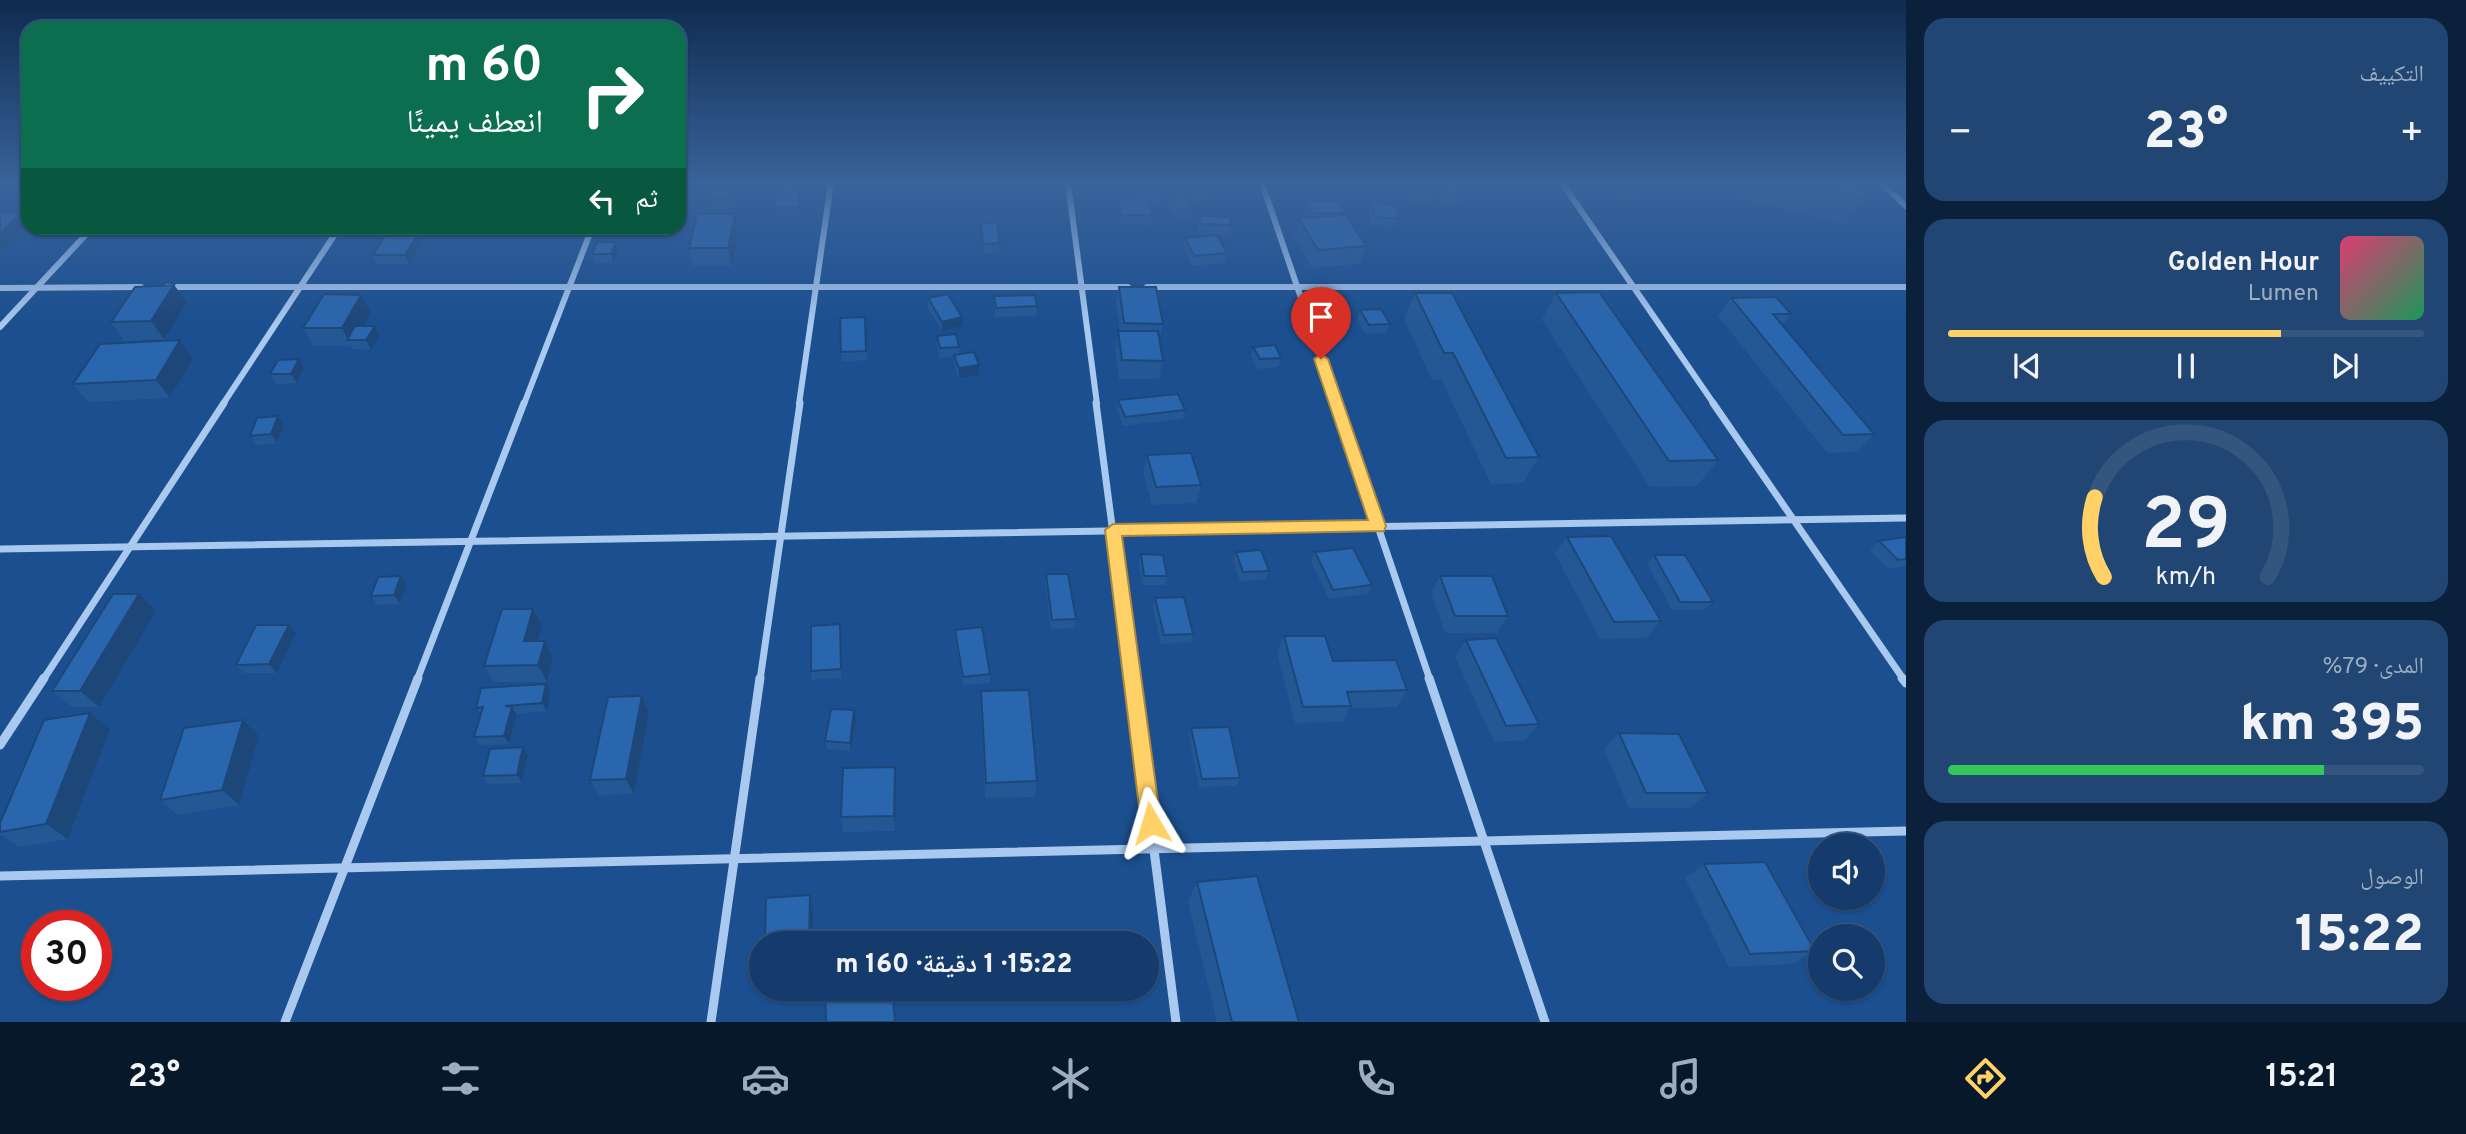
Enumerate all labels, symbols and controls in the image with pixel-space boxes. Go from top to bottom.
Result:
text: 60 m [425,37,543,99]
icon: right [567,49,658,140]
text: التكييف [2359,61,2424,90]
text: 23° [2144,101,2228,167]
text: انعطف يمينًا [406,104,543,144]
text: − [1948,110,1973,159]
text: + [2399,110,2424,159]
icon: left [583,182,621,220]
text: ثم [635,184,658,217]
text: Golden Hour [2168,247,2319,280]
text: Lumen [2248,280,2319,309]
pin [1291,287,1351,359]
icon: arrive [1302,298,1340,336]
icon: previous [2008,347,2046,385]
icon: pause [2167,347,2205,385]
icon: next [2326,347,2364,385]
text: 29 [2141,483,2231,575]
text: km/h [2156,562,2216,594]
text: المدى · 79% [2322,653,2424,682]
text: 395 km [2240,693,2424,759]
position arrow [1114,786,1188,860]
map controls [1808,833,1885,1001]
button: sound [1808,833,1885,910]
text: الوصول [2360,864,2424,893]
text: 15:22 [2295,904,2424,970]
speed limit sign: 30 [21,910,112,1001]
button: search [1808,924,1885,1001]
text: 15:22 · 1 دقيقة · 160 m [836,949,1072,982]
icon: filters [436,1054,485,1103]
icon: car [741,1054,790,1103]
icon: climate [1046,1054,1095,1103]
icon: phone [1351,1054,1400,1103]
icon: music [1656,1054,1705,1103]
icon: directions [1961,1054,2010,1103]
text: 23° [128,1058,180,1098]
text: 15:21 [2266,1058,2338,1098]

